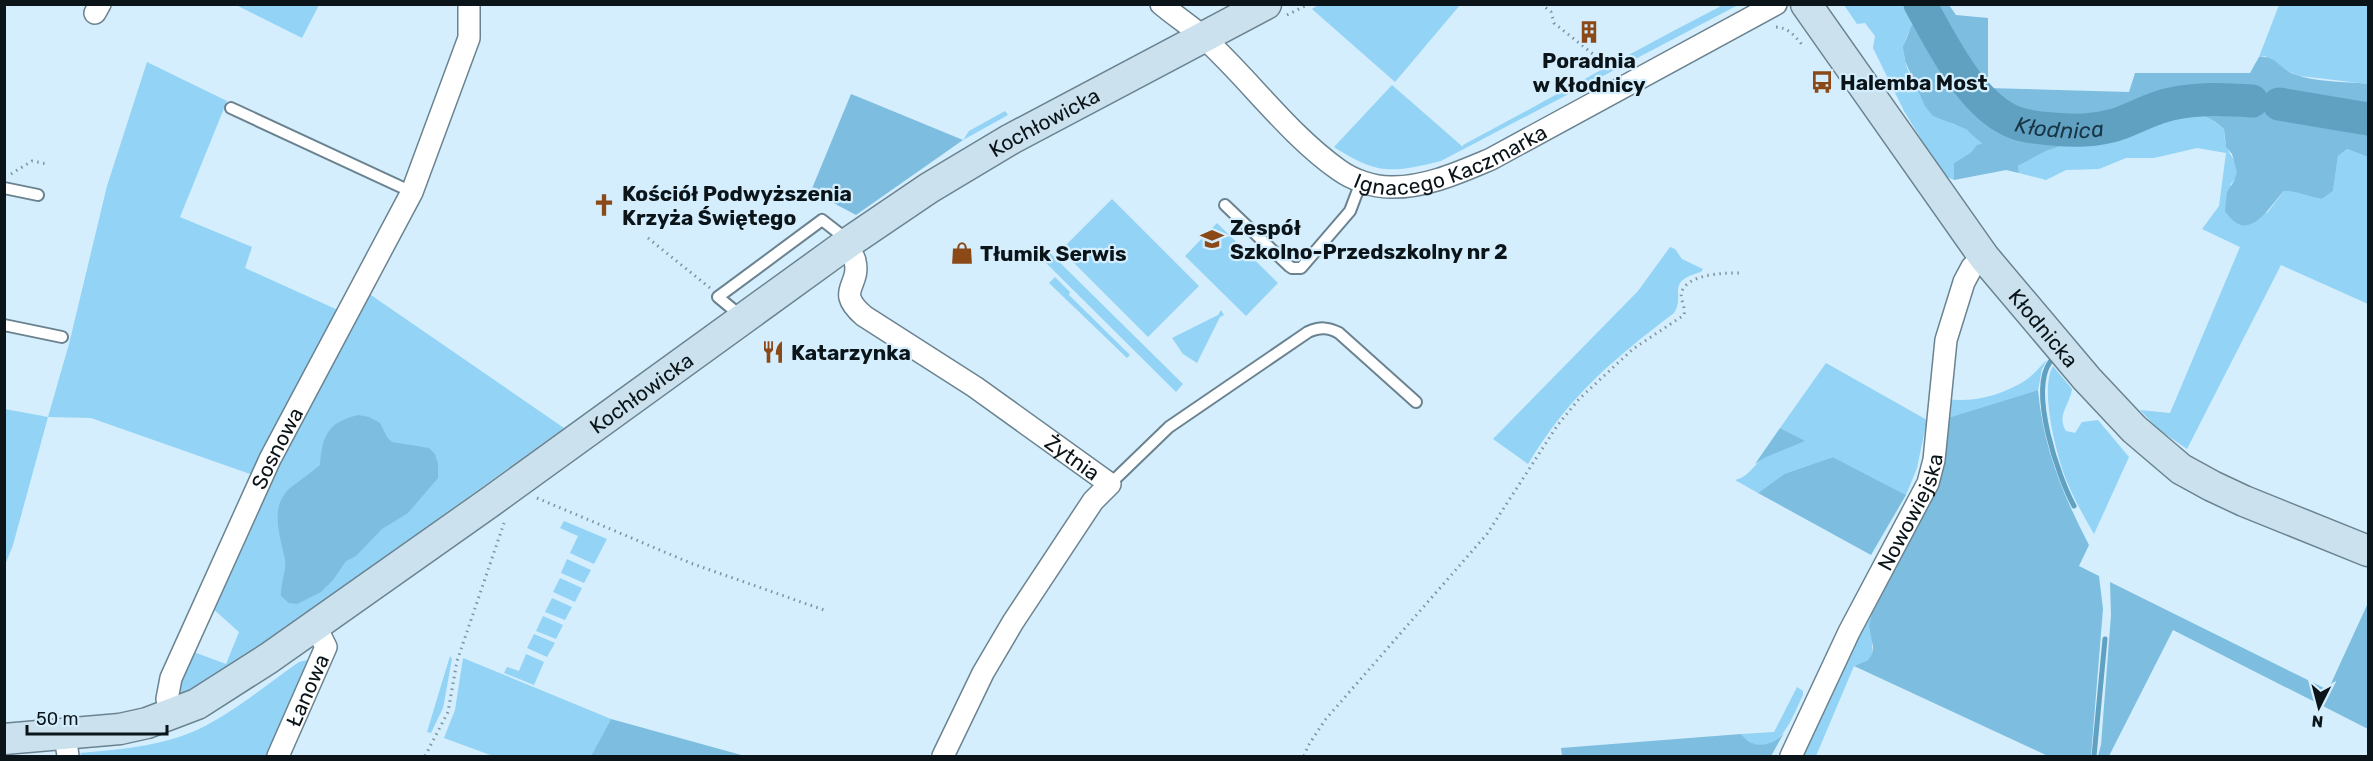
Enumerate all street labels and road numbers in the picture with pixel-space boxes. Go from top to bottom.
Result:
street label: Kochłowicka [984,82,1104,162]
street label: Ignacego Kaczmarka [1351,119,1551,200]
street label: Kłodnicka [2004,284,2084,372]
street label: Kochłowicka [584,347,698,438]
street label: Sosnowa [246,403,308,493]
street label: Żytnia [1040,429,1105,485]
street label: Nowowiejska [1872,453,1947,574]
street label: Łanowa [280,650,334,730]

